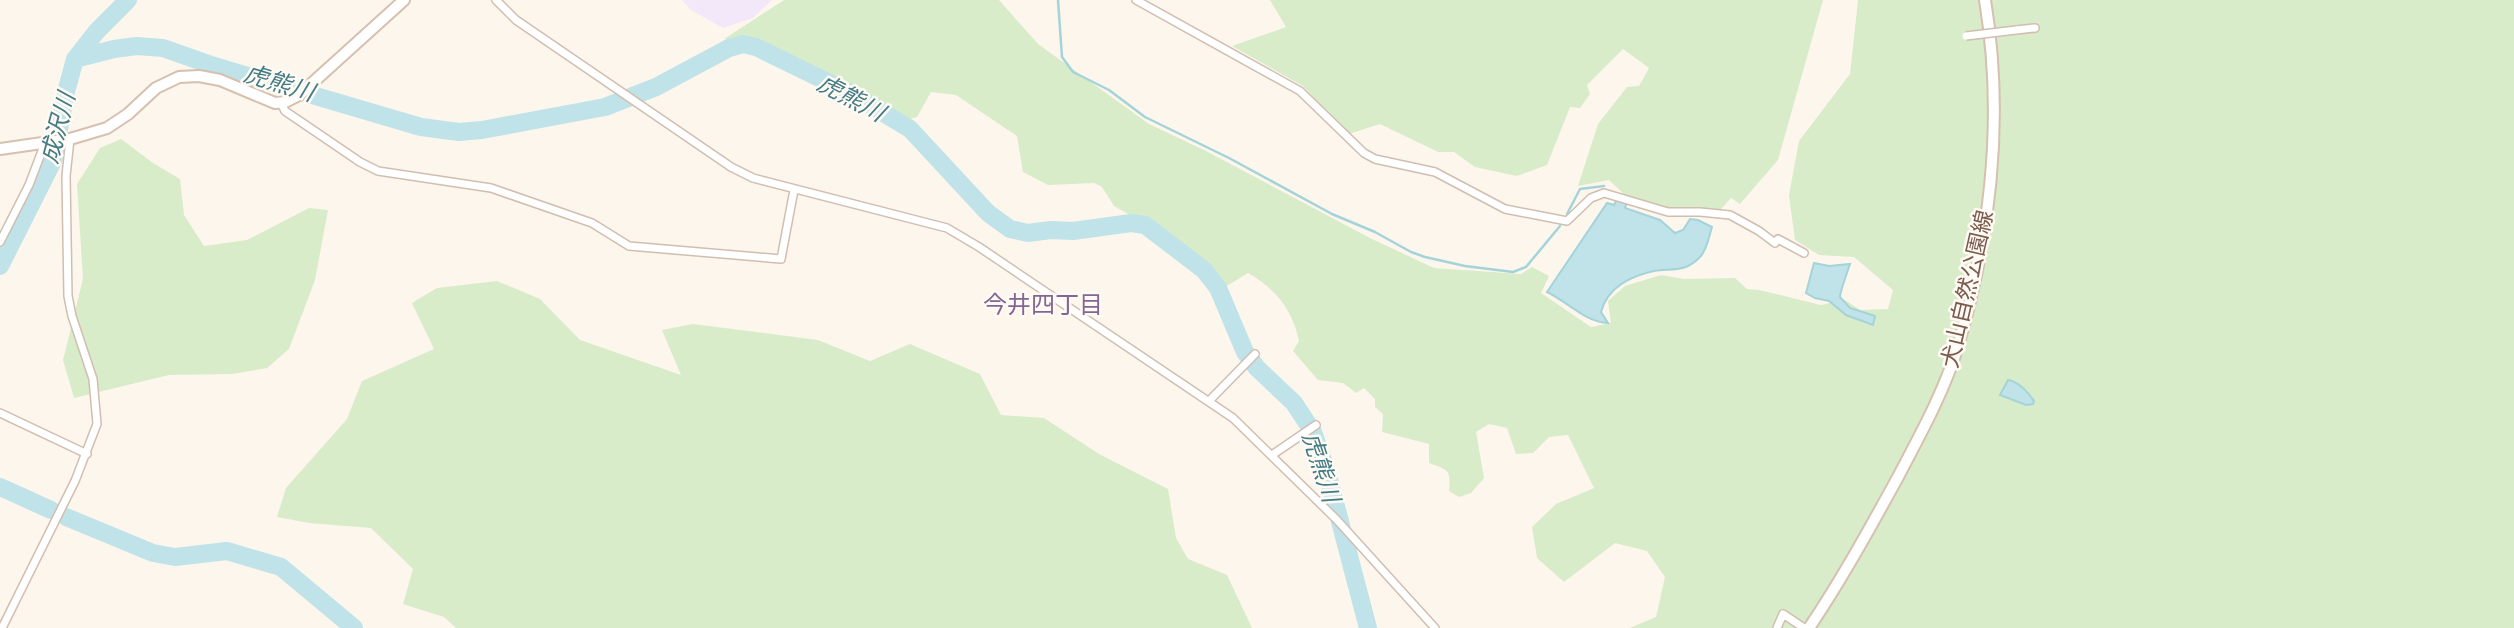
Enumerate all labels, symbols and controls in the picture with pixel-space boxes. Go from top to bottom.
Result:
water label: 虎熊川 [240,59,320,108]
water label: 虎熊川 [813,69,892,129]
water label: 成沢川 [35,87,82,166]
street label: 犬山自然公園線 [1936,208,1999,371]
district label: 今井四丁目 [983,291,1103,319]
water label: 虎熊川 [1297,428,1346,508]

